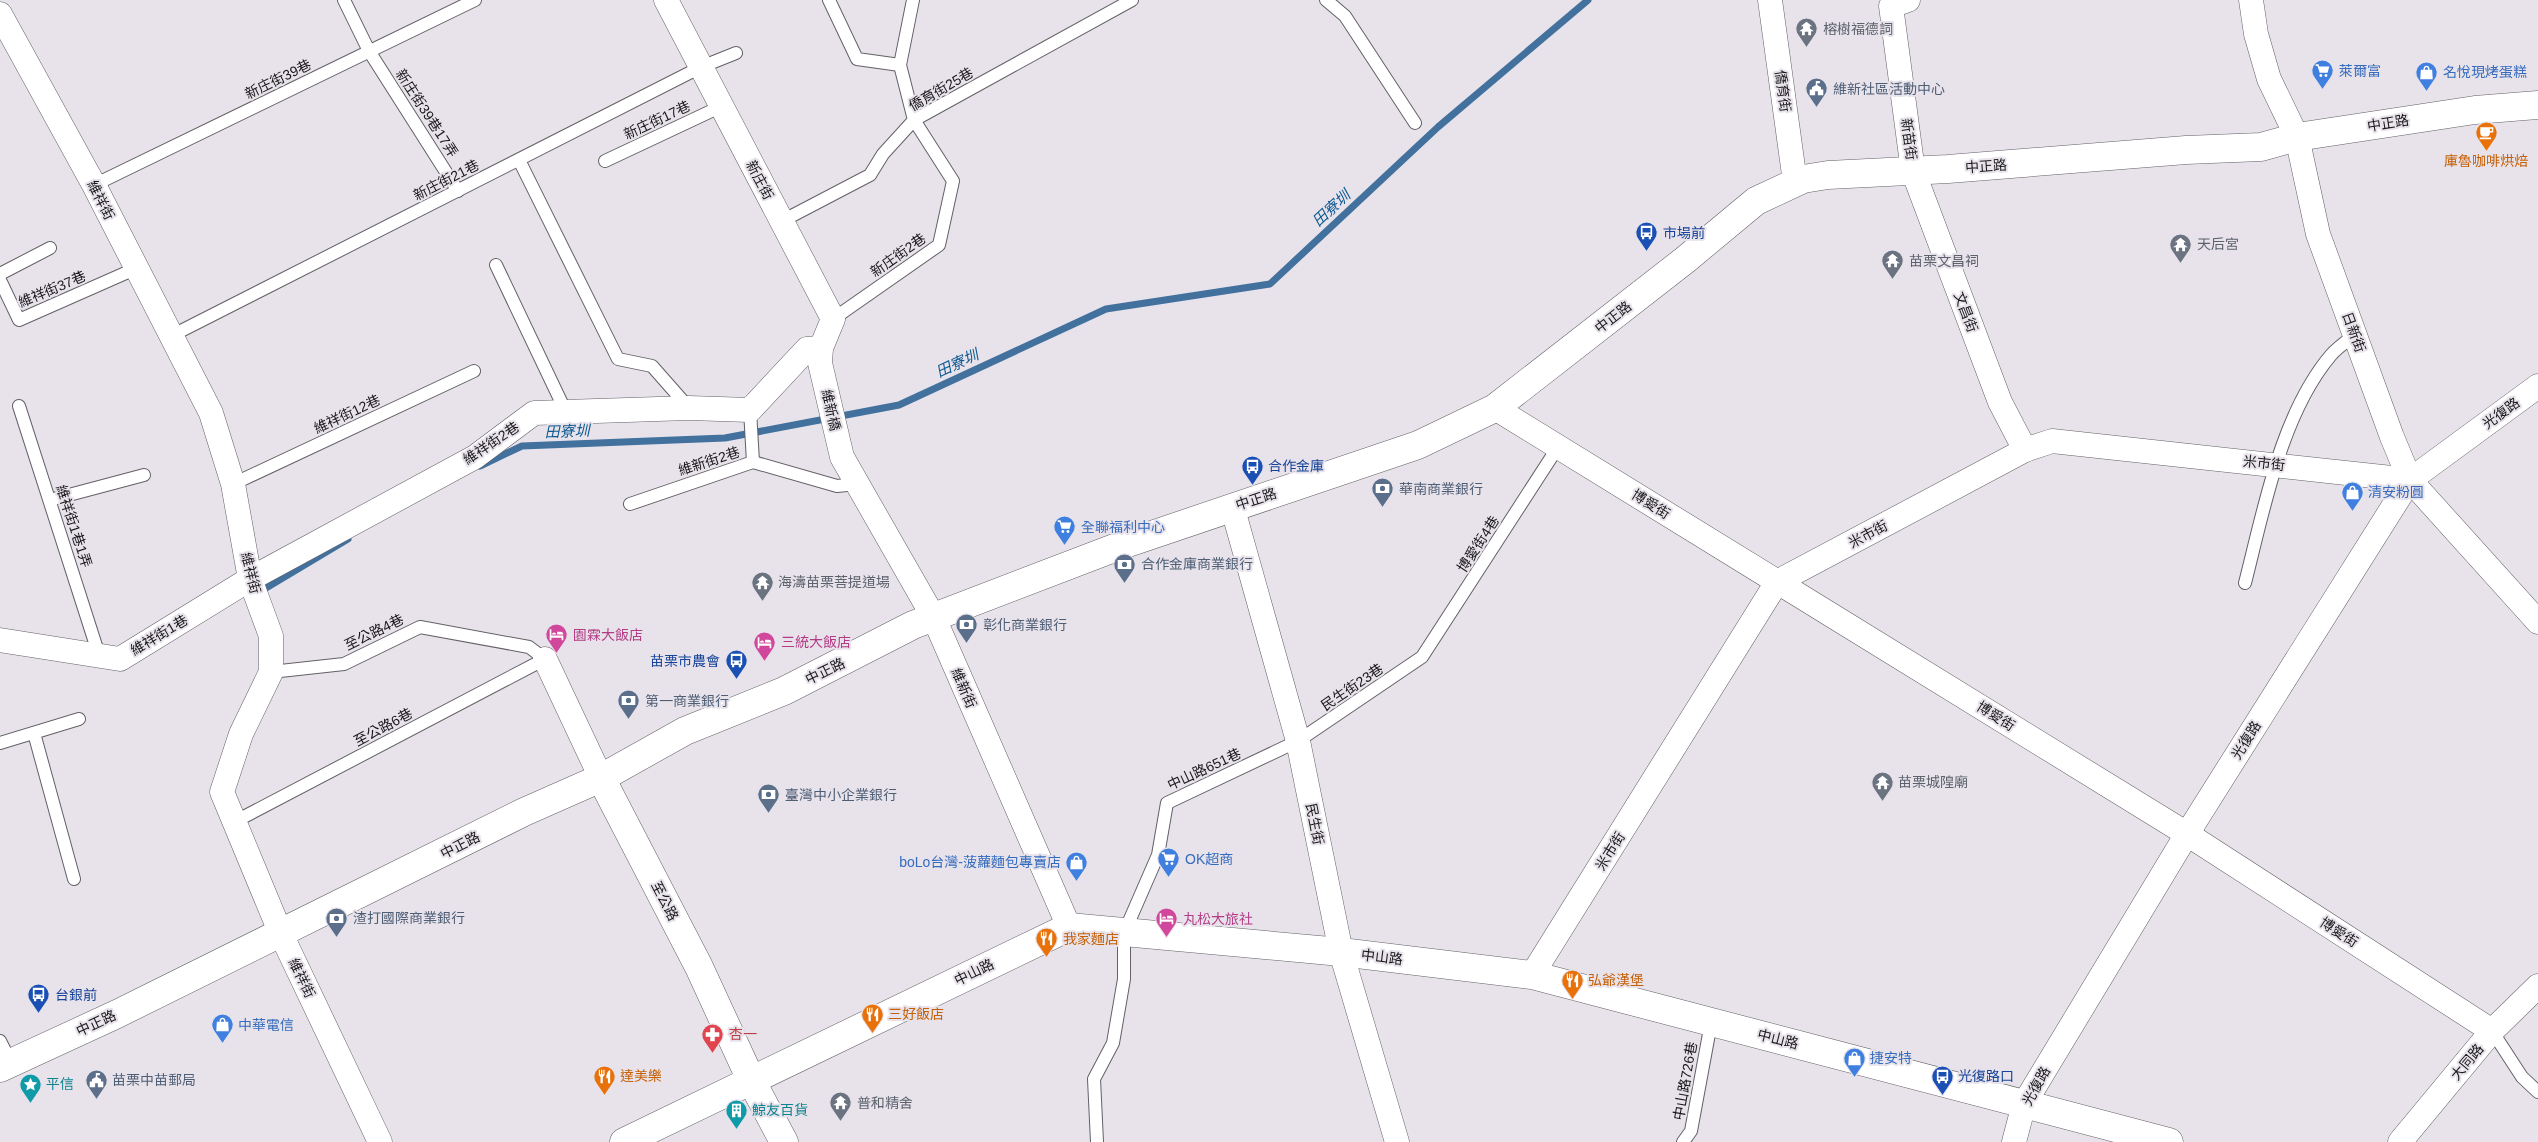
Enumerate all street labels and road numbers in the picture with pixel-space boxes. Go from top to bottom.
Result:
street label: 新庄街39巷 [242,56,314,102]
street label: 僑育街25巷 [906,64,976,114]
street label: 新庄街39巷17弄 [393,66,461,160]
street label: 僑育街 [1772,69,1794,113]
street label: 新庄街17巷 [621,98,693,142]
street label: 中正路 [2366,112,2410,134]
street label: 新苗街 [1898,117,1920,161]
street label: 新庄街21巷 [410,157,482,203]
street label: 中正路 [1964,157,2008,175]
street label: 新庄街 [743,158,777,202]
street label: 維祥街 [84,178,118,222]
street label: 新庄街2巷 [867,230,929,280]
street label: 維祥街37巷 [16,268,88,310]
street label: 文昌街 [1951,290,1981,334]
street label: 中正路 [1592,298,1634,336]
street label: 日新街 [2339,310,2369,354]
street label: 維新橋 [818,388,844,432]
street label: 維祥街12巷 [311,392,383,436]
street label: 光復路 [2479,394,2523,432]
street label: 維祥街2巷 [460,419,522,467]
street label: 維新街2巷 [676,444,742,478]
street label: 米市街 [2242,453,2286,473]
street label: 維祥街1巷1弄 [53,483,95,569]
street label: 中正路 [1234,485,1278,513]
street label: 博愛街 [1629,486,1673,522]
street label: 博愛街4巷 [1454,513,1502,575]
street label: 米市街 [1846,517,1890,551]
street label: 維祥街 [238,551,264,595]
street label: 至公路4巷 [342,611,406,653]
street label: 維祥街1巷 [128,612,190,658]
street label: 中正路 [803,655,847,687]
street label: 民生街23巷 [1318,660,1386,714]
street label: 維新街 [948,666,980,710]
street label: 博愛街 [1974,698,2018,734]
street label: 至公路6巷 [351,705,415,749]
street label: 光復路 [2228,718,2264,762]
street label: 中山路651巷 [1165,745,1243,793]
street label: 民生街 [1303,802,1327,846]
street label: 中正路 [438,828,482,862]
street label: 米市街 [1592,829,1628,873]
street label: 至公路 [648,879,682,923]
street label: 博愛街 [2317,914,2361,950]
street label: 中山路 [1360,947,1404,967]
street label: 維祥街 [286,956,318,1000]
street label: 中山路 [952,956,996,988]
street label: 中正路 [74,1007,118,1039]
street label: 中山路 [1756,1026,1800,1052]
street label: 中山路726巷 [1670,1041,1700,1121]
street label: 大同路 [2447,1041,2487,1083]
street label: 光復路 [2019,1064,2053,1108]

